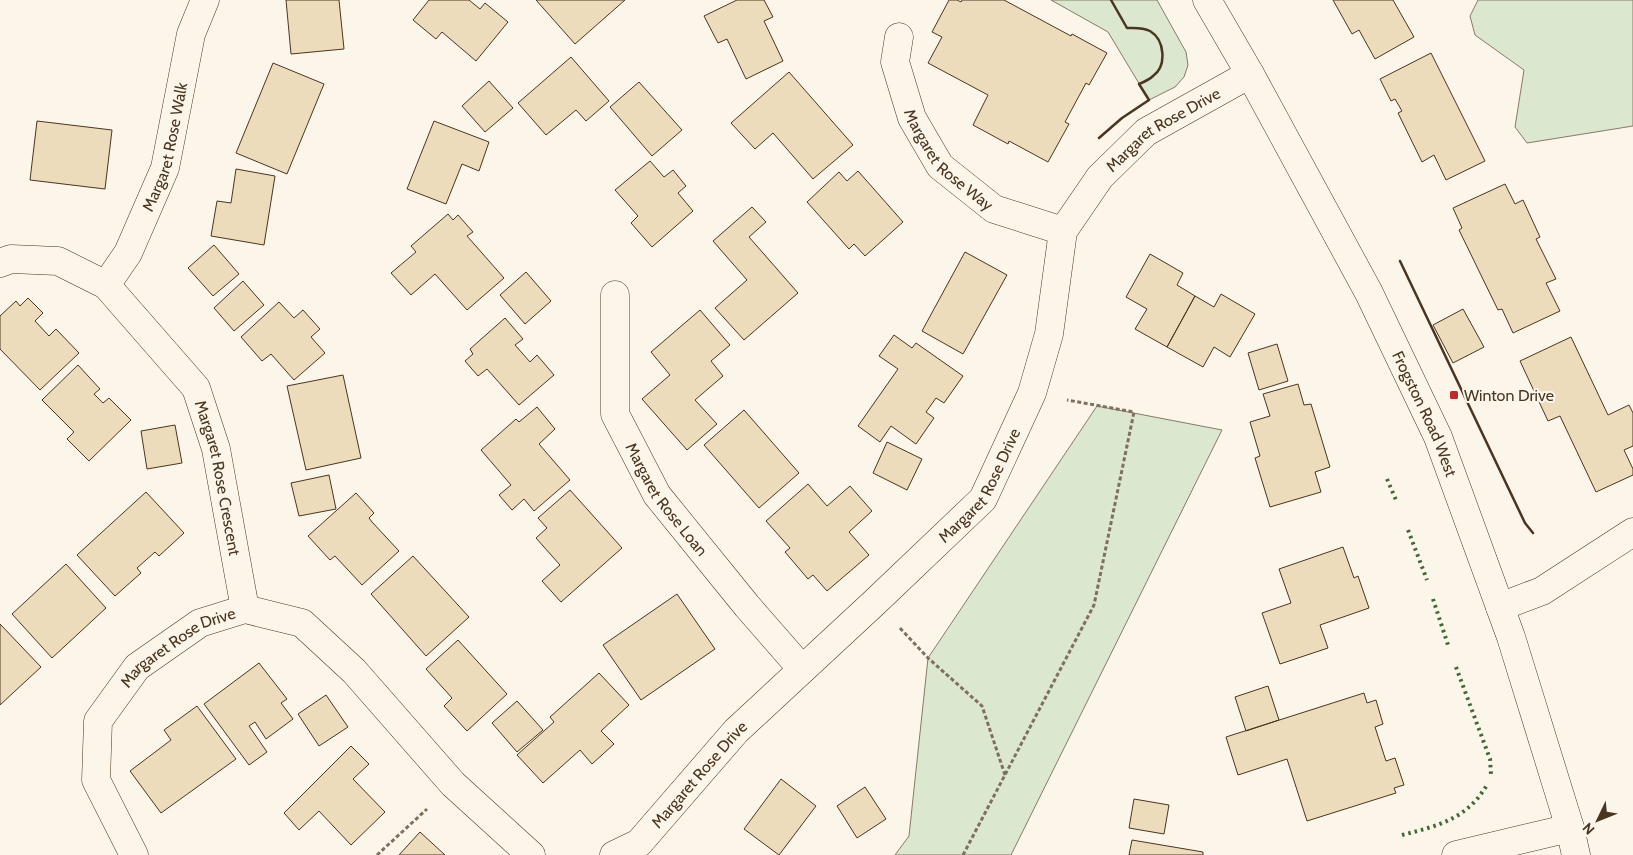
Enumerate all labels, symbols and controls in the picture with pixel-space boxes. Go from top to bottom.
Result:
street label: Margaret Rose Walk [138,80,191,214]
street label: Margaret Rose Drive [1102,83,1223,176]
street label: Margaret Rose Way [900,107,997,214]
street label: Frogston Road West [1389,348,1461,480]
place label: Winton Drive [1464,386,1554,405]
marker: Winton Drive [1448,389,1460,401]
street label: Margaret Rose Crescent [191,398,245,558]
street label: Margaret Rose Drive [934,425,1024,546]
street label: Margaret Rose Loan [622,439,712,560]
street label: Margaret Rose Drive [116,603,238,691]
street label: Margaret Rose Drive [647,717,751,832]
north arrow [1573,795,1623,845]
text: N [1579,819,1598,839]

